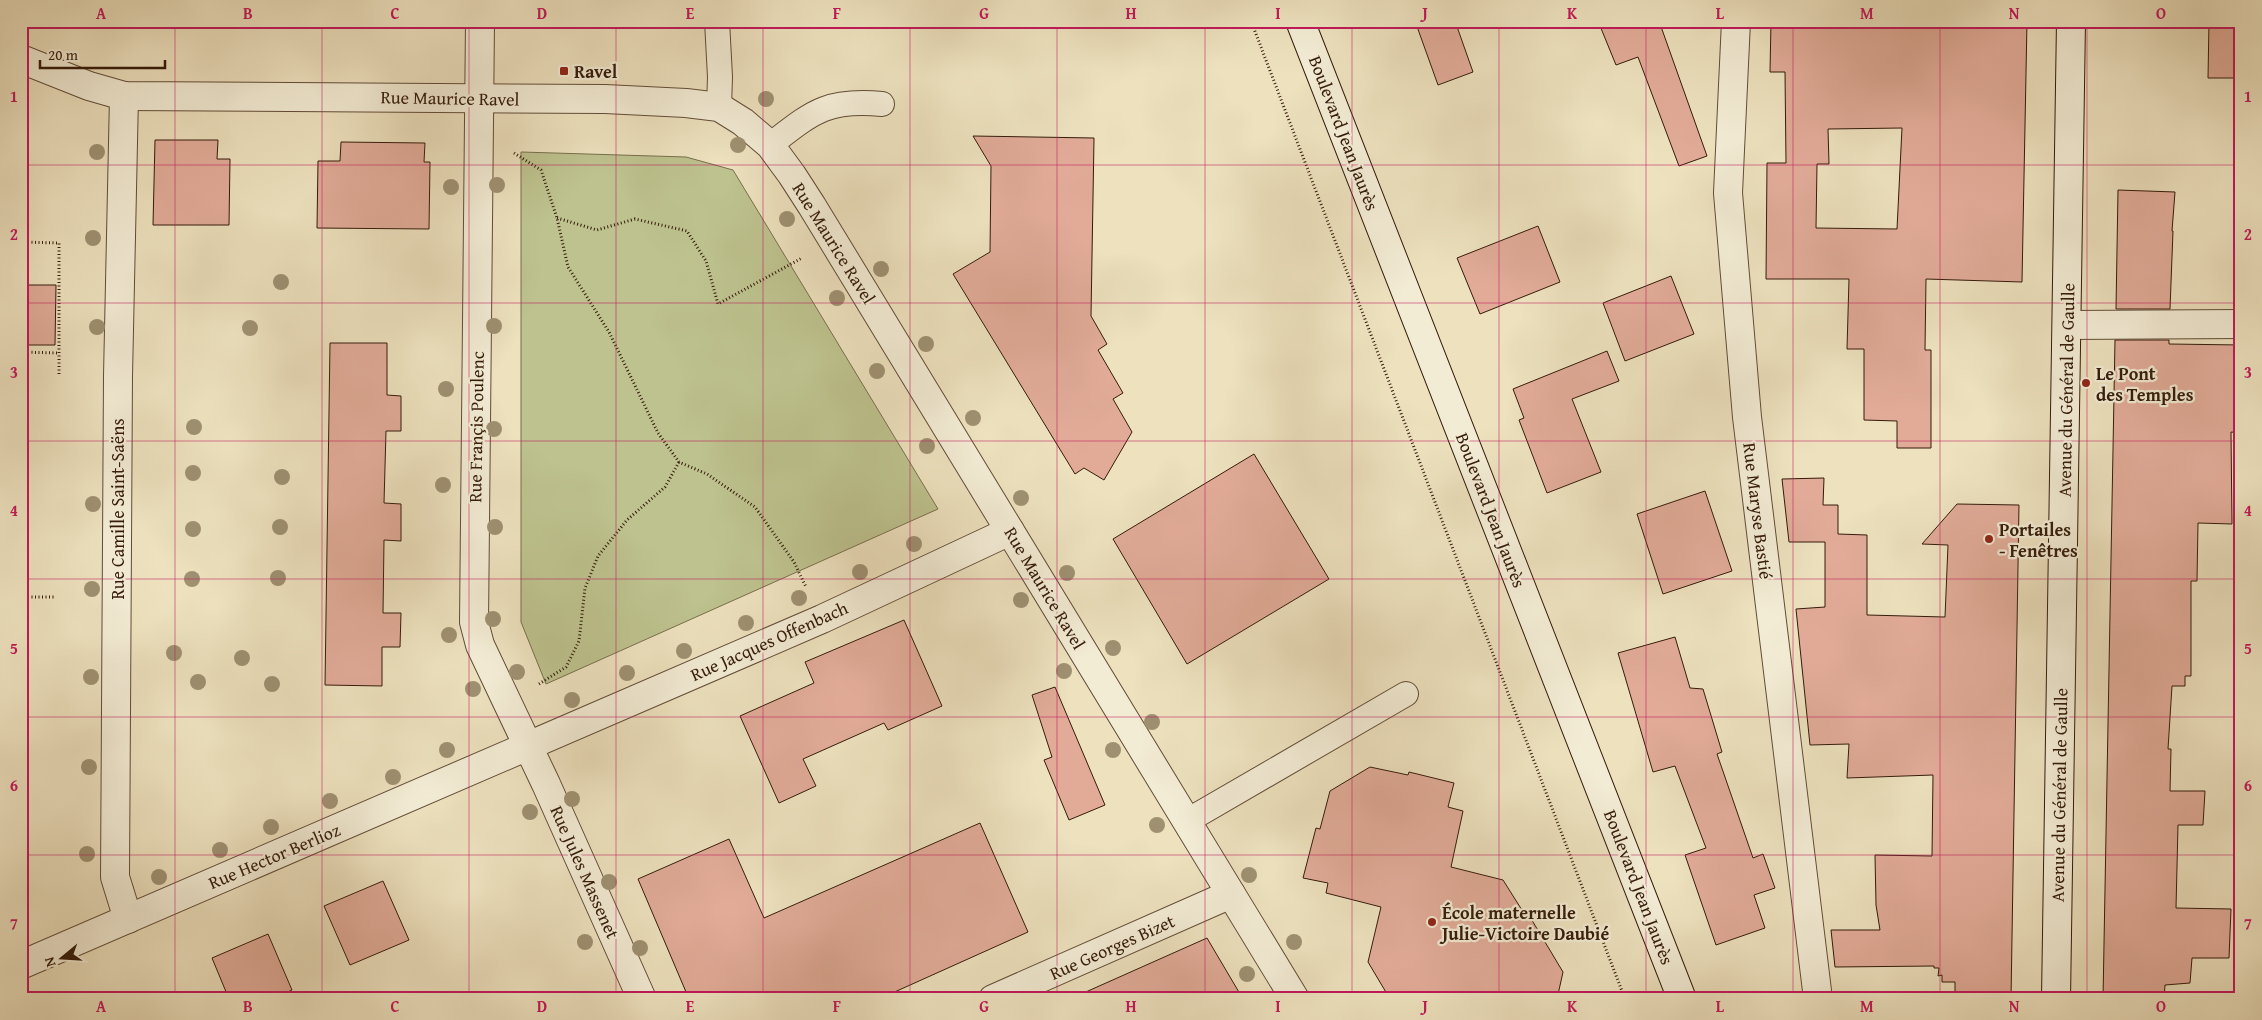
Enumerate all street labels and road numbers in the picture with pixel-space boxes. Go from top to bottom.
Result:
street label: Boulevard Jean Jaurès [1302,52,1386,214]
street label: Rue Maurice Ravel [380,83,520,113]
street label: Rue Maurice Ravel [786,177,882,309]
street label: Avenue du Général de Gaulle [2051,283,2081,497]
street label: Rue Françis Poulenc [461,351,491,503]
street label: Rue Camille Saint-Saëns [104,418,131,600]
street label: Boulevard Jean Jaurès [1449,429,1533,591]
street label: Rue Maryse Bastié [1736,441,1780,581]
street label: Rue Maurice Ravel [998,521,1092,655]
street label: Rue Jacques Offenbach [686,594,852,688]
street label: Avenue du Général de Gaulle [2044,688,2074,902]
street label: Rue Jules Massenet [543,801,627,944]
street label: Boulevard Jean Jaurès [1597,806,1681,968]
street label: Rue Hector Berlioz [204,816,344,896]
street label: Rue Georges Bizet [1045,907,1180,987]

